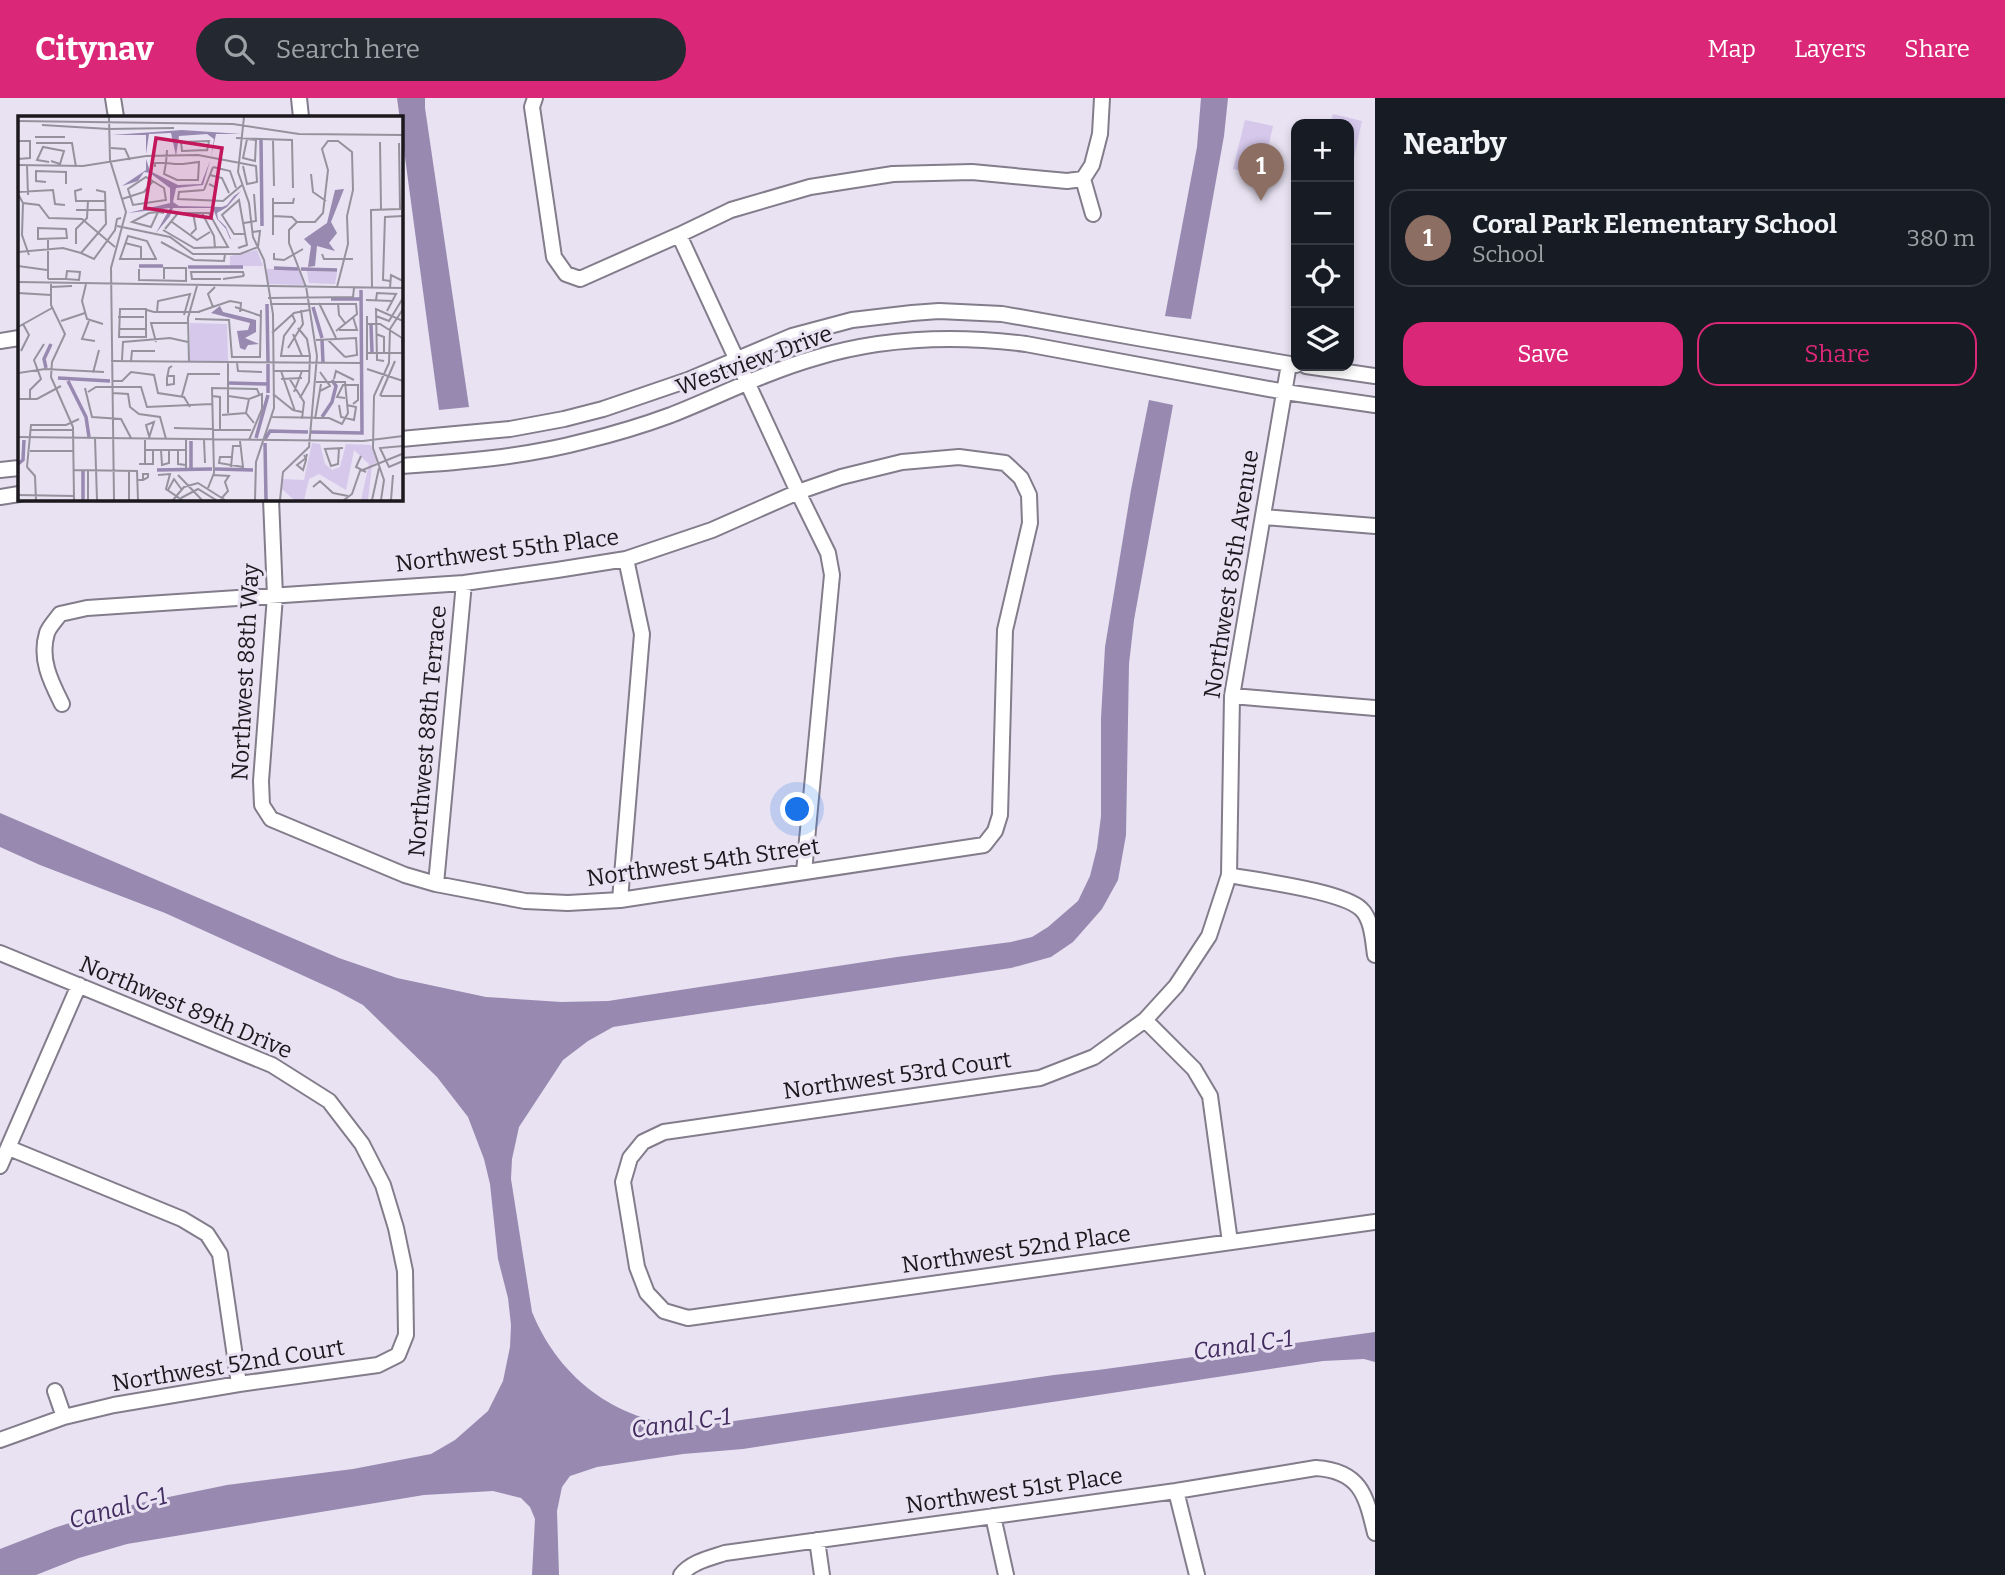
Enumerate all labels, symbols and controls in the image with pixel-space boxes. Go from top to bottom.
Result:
search box [196,18,686,81]
text: Citynav [35,29,154,69]
icon: search [220,30,258,68]
text: Search here [276,34,420,65]
text: Map [1708,35,1756,63]
text: Layers [1794,35,1866,63]
text: Share [1904,35,1970,63]
inset map [18,116,402,500]
map controls [1291,119,1354,371]
button: + [1291,119,1354,182]
text: Nearby [1403,126,1507,162]
pin: 1 [1238,143,1284,201]
button: − [1291,182,1354,245]
text: Coral Park Elementary School [1472,209,1837,240]
text: 1 [1423,224,1433,252]
text: 380 m [1907,224,1975,252]
text: School [1472,240,1544,268]
button: locate [1291,245,1354,308]
button: layers [1291,308,1354,371]
street label: Westview Drive [672,319,836,401]
button: Save [1403,322,1683,386]
button: Share [1697,322,1977,386]
street label: Northwest 85th Avenue [1198,448,1264,700]
street label: Northwest 55th Place [393,522,621,578]
street label: Northwest 88th Way [225,562,265,781]
street label: Northwest 88th Terrace [402,604,452,858]
your location [780,792,814,826]
street label: Northwest 54th Street [585,832,821,892]
street label: Northwest 89th Drive [75,949,297,1065]
street label: Northwest 53rd Court [781,1045,1013,1105]
street label: Northwest 52nd Place [900,1219,1132,1279]
water label: Canal C-1 [1191,1324,1295,1366]
street label: Northwest 52nd Court [110,1333,346,1397]
water label: Canal C-1 [629,1402,733,1444]
street label: Northwest 51st Place [904,1461,1124,1519]
water label: Canal C-1 [66,1481,170,1535]

